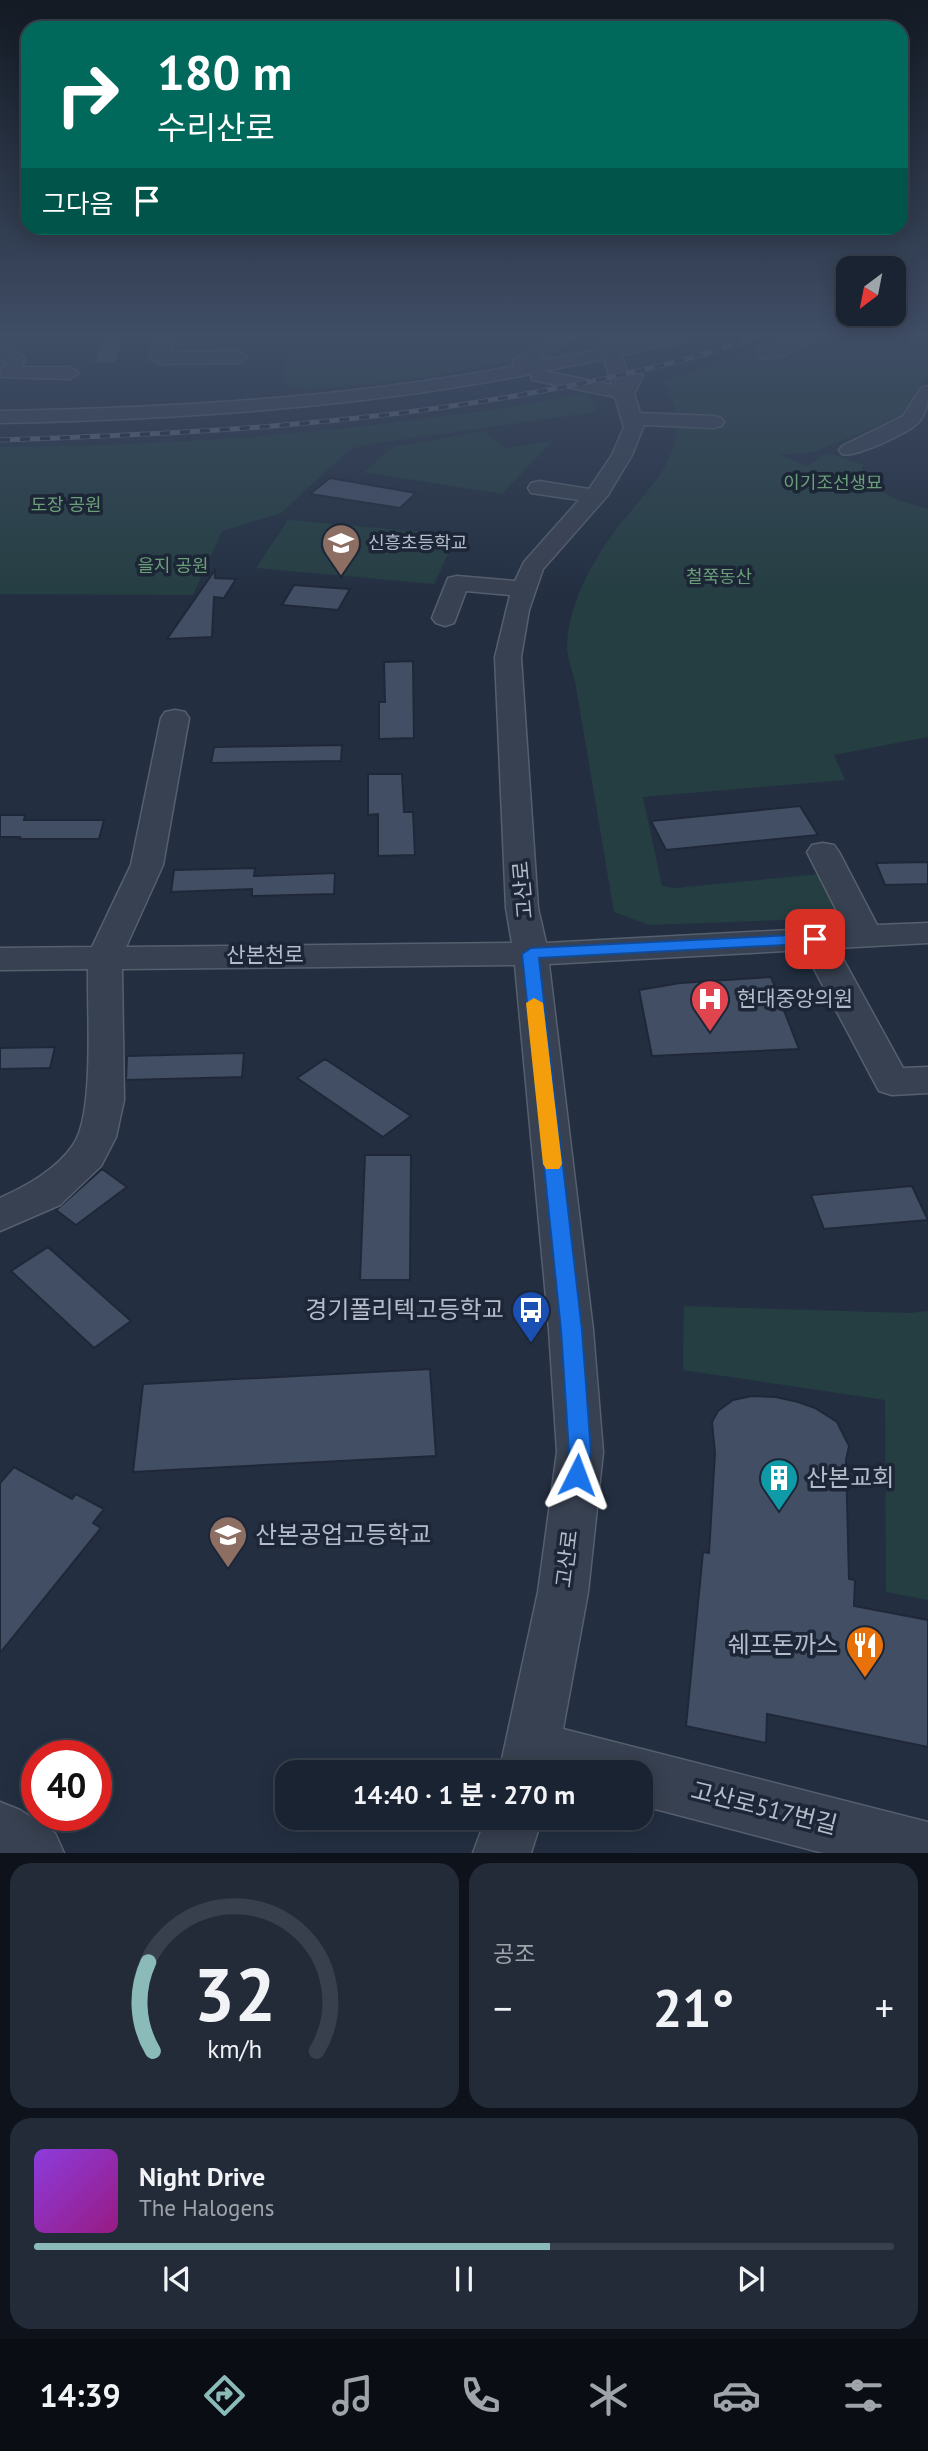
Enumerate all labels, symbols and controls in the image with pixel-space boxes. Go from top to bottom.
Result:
text: 180 m [157,40,292,104]
icon: right [42,49,133,140]
text: 수리산로 [157,106,275,148]
icon: arrive [128,182,166,220]
text: 그다음 [42,187,114,220]
north arrow [836,256,906,326]
map controls [836,256,906,326]
park label: 이기조선생묘 [783,471,883,494]
park label: 도장 공원 [30,493,102,516]
school or university icon: 신흥초등학교 [320,522,362,577]
place label: 신흥초등학교 [368,531,467,554]
park label: 을지 공원 [137,554,209,577]
park label: 철쭉동산 [686,565,752,588]
street label: 고산로 [507,860,538,920]
pin [785,909,845,969]
icon: arrive [796,920,834,958]
street label: 산본천로 [226,941,304,968]
hospital icon: 현대중앙의원 [689,978,731,1033]
place label: 현대중앙의원 [737,985,853,1012]
bus stop icon: 경기폴리텍고등학교 [510,1289,552,1344]
place label: 경기폴리텍고등학교 [305,1294,504,1325]
position arrow [540,1438,614,1512]
building icon: 산본교회 [758,1457,800,1512]
place label: 산본교회 [806,1462,894,1493]
school or university icon: 산본공업고등학교 [207,1514,249,1569]
place label: 산본공업고등학교 [255,1519,432,1550]
street label: 고산로 [550,1529,583,1589]
restaurant icon: 쉐프돈까스 [844,1624,886,1679]
place label: 쉐프돈까스 [728,1629,838,1660]
speed limit sign: 40 [21,1740,112,1831]
street label: 고산로517번길 [688,1774,840,1841]
text: 14:40 · 1 분 · 270 m [353,1778,575,1811]
text: 공조 [493,1939,535,1968]
text: 32 [193,1948,276,2042]
text: 21° [653,1974,734,2041]
text: − [493,1983,512,2032]
text: + [875,1983,894,2032]
text: km/h [207,2033,262,2065]
text: Night Drive [139,2160,265,2193]
text: The Halogens [139,2193,274,2222]
icon: previous [158,2260,196,2298]
icon: pause [445,2260,483,2298]
icon: next [732,2260,770,2298]
icon: directions [200,2371,249,2420]
icon: music [328,2371,377,2420]
icon: phone [456,2371,505,2420]
icon: climate [584,2371,633,2420]
icon: car [712,2371,761,2420]
icon: filters [839,2371,888,2420]
text: 14:39 [39,2374,121,2416]

